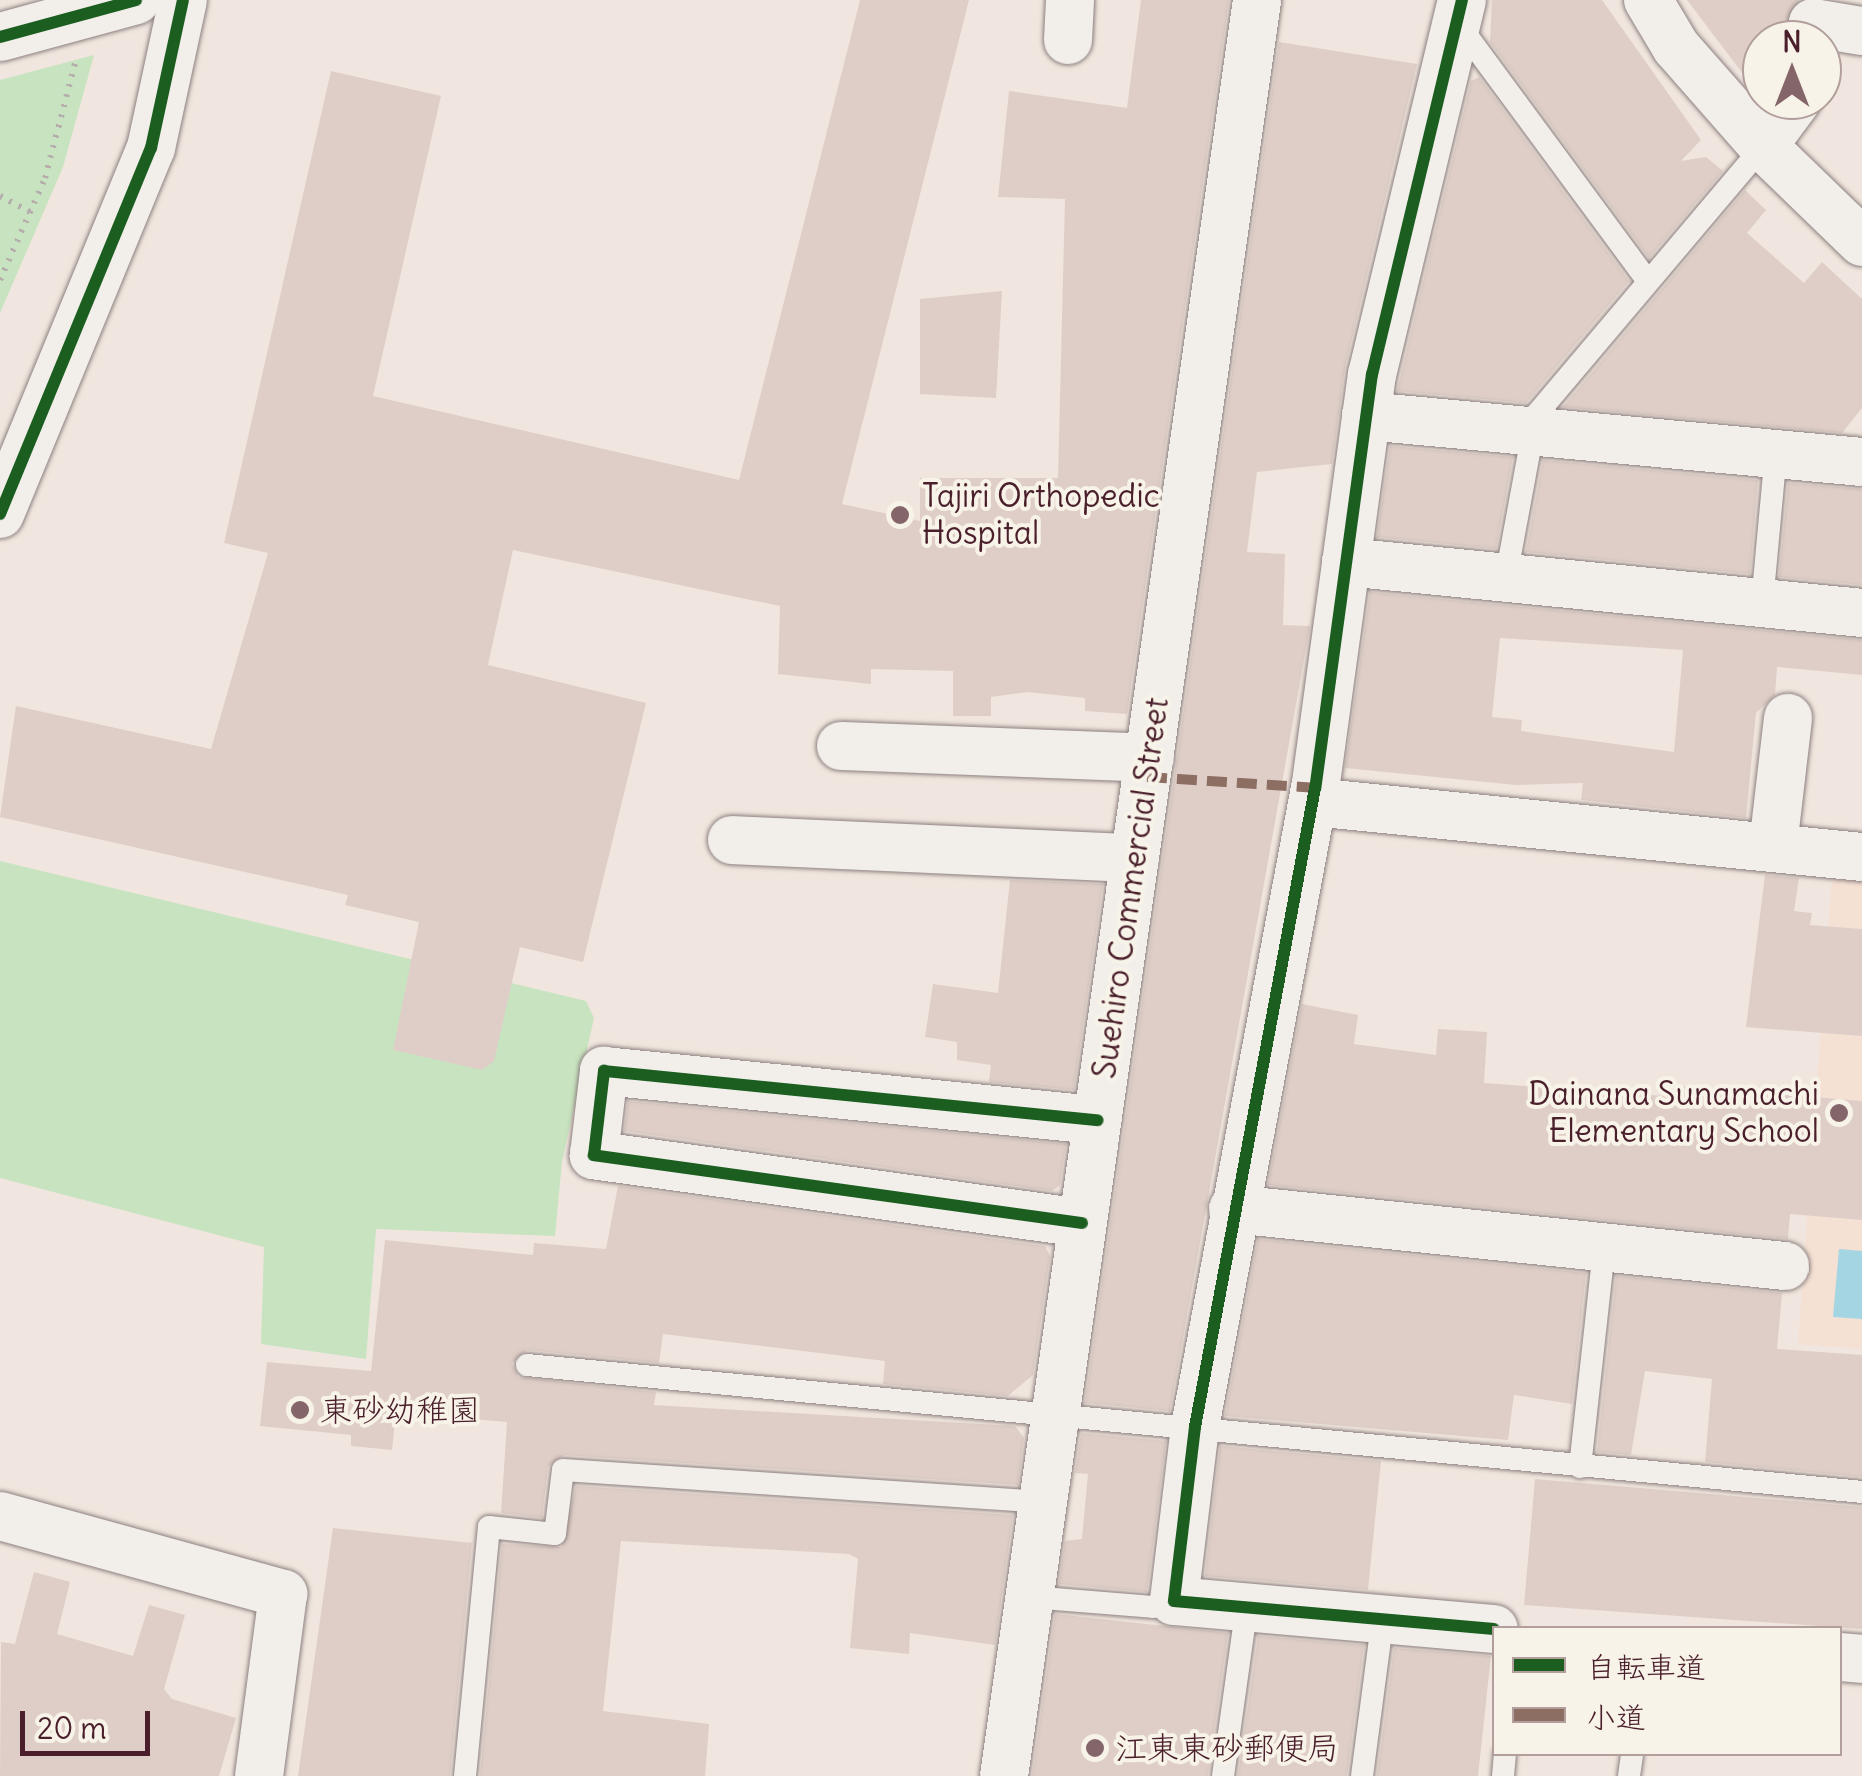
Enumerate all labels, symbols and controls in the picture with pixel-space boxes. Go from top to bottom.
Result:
north arrow [1742,20,1842,120]
text: N [1782,24,1802,60]
place label: Tajiri Orthopedic Hospital [922,478,1160,553]
marker: Tajiri Orthopedic Hospital [887,502,913,528]
street label: Suehiro Commercial Street [1085,695,1177,1081]
place label: Dainana Sunamachi Elementary School [1528,1076,1819,1151]
marker: Dainana Sunamachi Elementary School [1828,1102,1850,1124]
place label: 東砂幼稚園 [320,1391,480,1429]
marker: 東砂幼稚園 [289,1399,311,1421]
legend [1492,1626,1842,1756]
text: 自転車道 [1586,1648,1706,1686]
scale bar [25,1691,155,1753]
text: 小道 [1586,1698,1646,1736]
text: 20 m [37,1709,107,1747]
place label: 江東東砂郵便局 [1115,1729,1339,1767]
marker: 江東東砂郵便局 [1084,1737,1106,1759]

